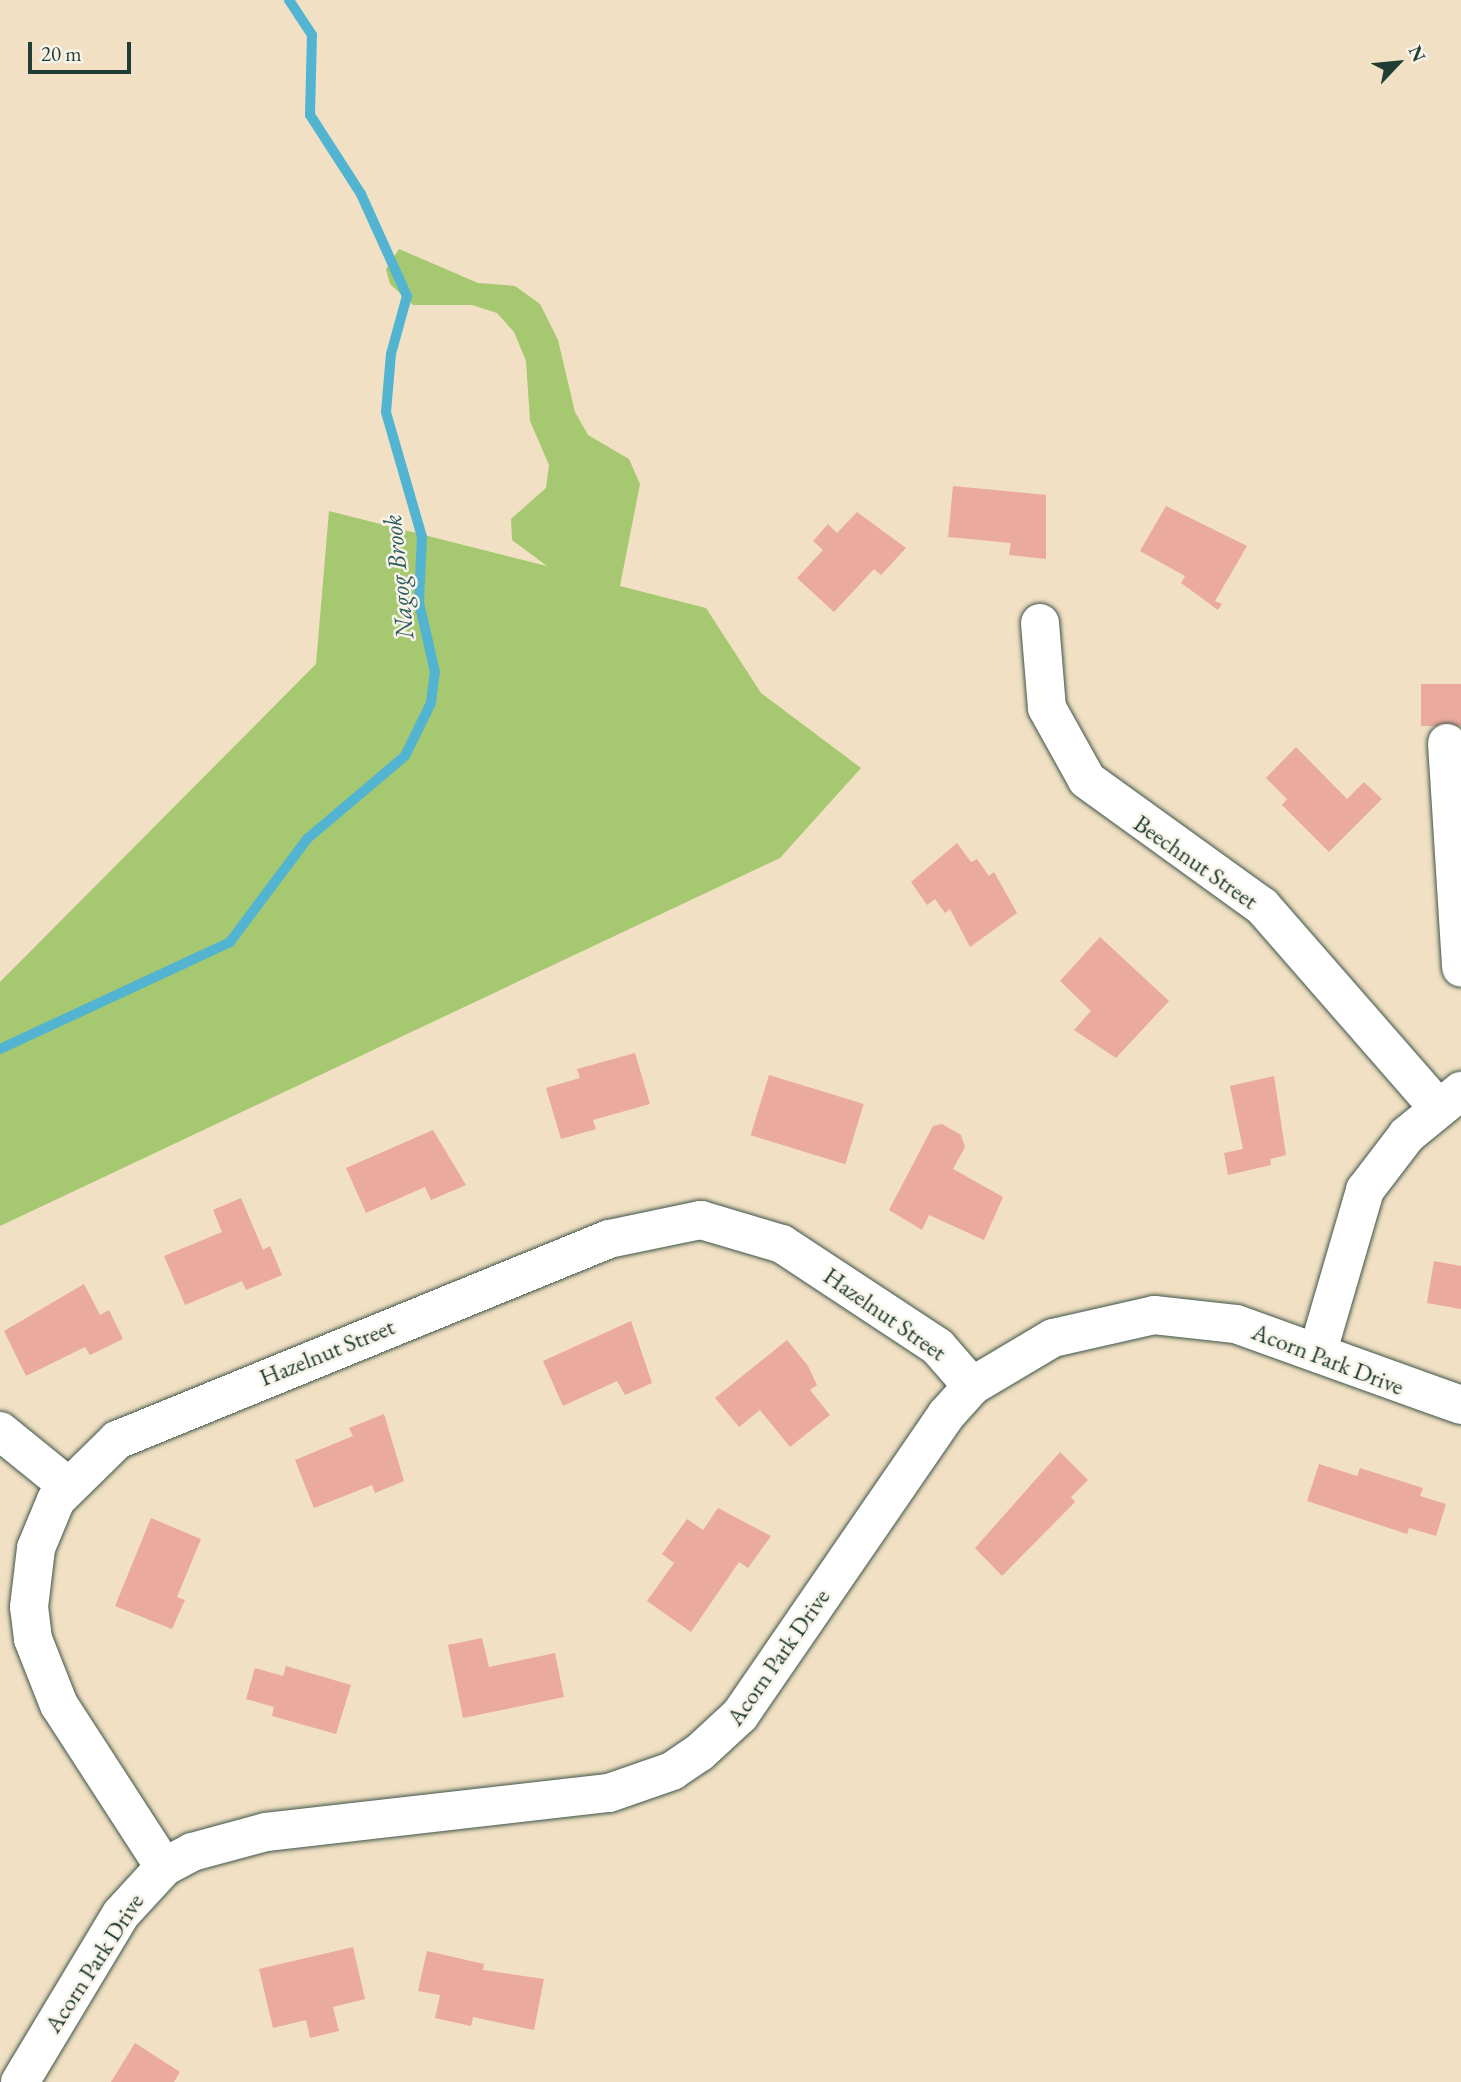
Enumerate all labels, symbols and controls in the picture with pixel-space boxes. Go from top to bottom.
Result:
scale bar [32,28,135,72]
north arrow [1363,28,1433,98]
text: 20 m [41,40,82,67]
text: N [1403,41,1432,66]
water label: Nagog Brook [377,513,421,641]
street label: Beechnut Street [1128,809,1264,915]
street label: Hazelnut Street [818,1261,952,1367]
street label: Hazelnut Street [255,1312,399,1392]
street label: Acorn Park Drive [1248,1317,1408,1401]
street label: Acorn Park Drive [720,1583,836,1731]
street label: Acorn Park Drive [38,1888,150,2038]

